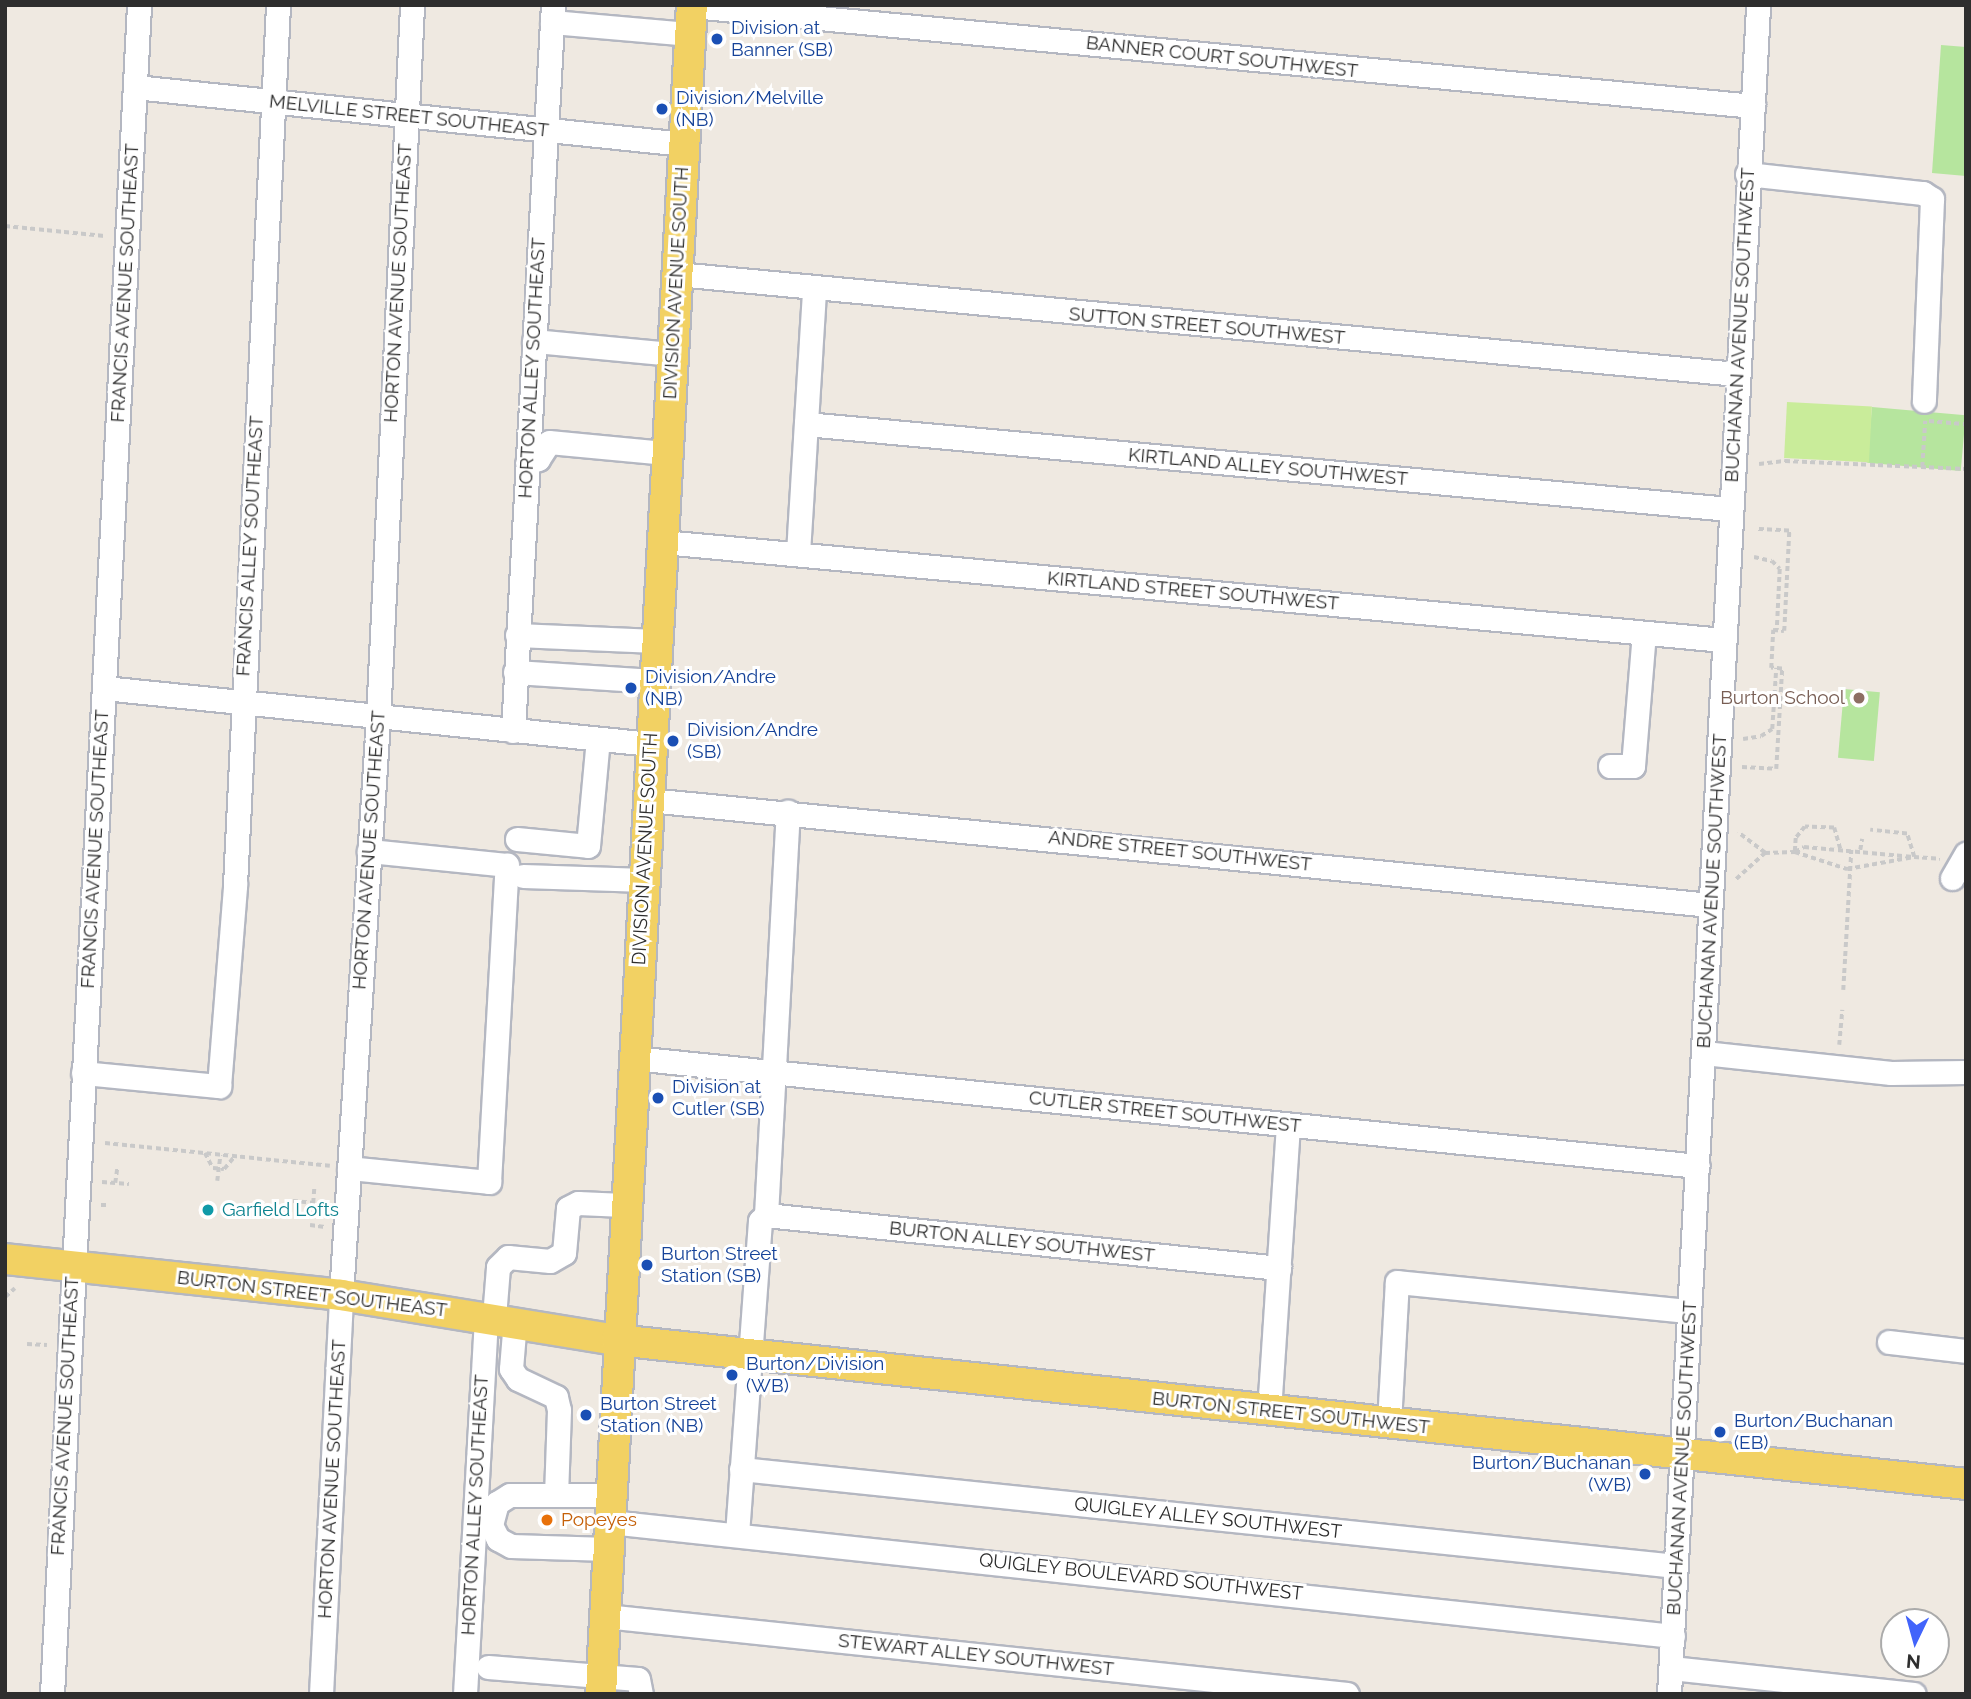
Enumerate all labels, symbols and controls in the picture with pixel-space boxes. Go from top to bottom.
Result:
place label: Division at Banner (SB) [731,17,833,61]
marker: Division at Banner (SB) [709,31,725,47]
street label: BANNER COURT SOUTHWEST [1085,31,1359,83]
place label: Division/Melville (NB) [676,87,823,131]
street label: MELVILLE STREET SOUTHEAST [268,90,550,142]
marker: Division/Melville (NB) [654,101,670,117]
street label: FRANCIS AVENUE SOUTHEAST [106,143,144,423]
street label: HORTON AVENUE SOUTHEAST [379,143,417,423]
street label: DIVISION AVENUE SOUTH [659,166,693,400]
street label: BUCHANAN AVENUE SOUTHWEST [1720,167,1760,483]
street label: HORTON ALLEY SOUTHEAST [514,236,550,500]
street label: SUTTON STREET SOUTHWEST [1068,303,1346,349]
street label: FRANCIS ALLEY SOUTHEAST [232,415,268,677]
street label: KIRTLAND ALLEY SOUTHWEST [1127,443,1409,491]
street label: KIRTLAND STREET SOUTHWEST [1046,567,1340,615]
place label: Division/Andre (NB) [645,666,776,710]
marker: Division/Andre (NB) [623,680,639,696]
place label: Burton School [1720,687,1845,709]
marker: Burton School [1851,690,1867,706]
street label: FRANCIS AVENUE SOUTHEAST [76,709,114,989]
street label: HORTON AVENUE SOUTHEAST [348,709,390,991]
place label: Division/Andre (SB) [687,719,818,763]
street label: DIVISION AVENUE SOUTH [628,732,662,966]
marker: Division/Andre (SB) [665,733,681,749]
street label: BUCHANAN AVENUE SOUTHWEST [1692,733,1732,1049]
street label: ANDRE STREET SOUTHWEST [1047,826,1313,876]
place label: Division at Cutler (SB) [672,1076,765,1120]
street label: CUTLER STREET SOUTHWEST [1027,1086,1303,1138]
marker: Division at Cutler (SB) [650,1090,666,1106]
place label: Garfield Lofts [222,1199,339,1221]
marker: Garfield Lofts [200,1202,216,1218]
street label: BURTON ALLEY SOUTHWEST [887,1217,1157,1267]
place label: Burton Street Station (SB) [661,1243,778,1287]
marker: Burton Street Station (SB) [639,1257,655,1273]
street label: BURTON STREET SOUTHEAST [175,1266,449,1322]
street label: FRANCIS AVENUE SOUTHEAST [46,1276,84,1556]
street label: BUCHANAN AVENUE SOUTHWEST [1662,1300,1702,1616]
street label: HORTON AVENUE SOUTHEAST [313,1339,351,1619]
place label: Burton/Division (WB) [746,1353,884,1397]
marker: Burton/Division (WB) [724,1367,740,1383]
street label: HORTON ALLEY SOUTHEAST [457,1373,493,1637]
street label: BURTON STREET SOUTHWEST [1151,1387,1431,1439]
place label: Burton Street Station (NB) [600,1393,717,1437]
marker: Burton Street Station (NB) [578,1407,594,1423]
place label: Burton/Buchanan (EB) [1734,1410,1893,1454]
marker: Burton/Buchanan (EB) [1712,1424,1728,1440]
place label: Burton/Buchanan (WB) [1472,1452,1631,1496]
marker: Burton/Buchanan (WB) [1637,1466,1653,1482]
street label: QUIGLEY ALLEY SOUTHWEST [1072,1493,1344,1543]
place label: Popeyes [561,1509,637,1531]
marker: Popeyes [539,1512,555,1528]
street label: QUIGLEY BOULEVARD SOUTHWEST [978,1549,1304,1605]
north arrow [1880,1608,1950,1678]
street label: STEWART ALLEY SOUTHWEST [836,1629,1116,1681]
text: N [1905,1650,1922,1674]

